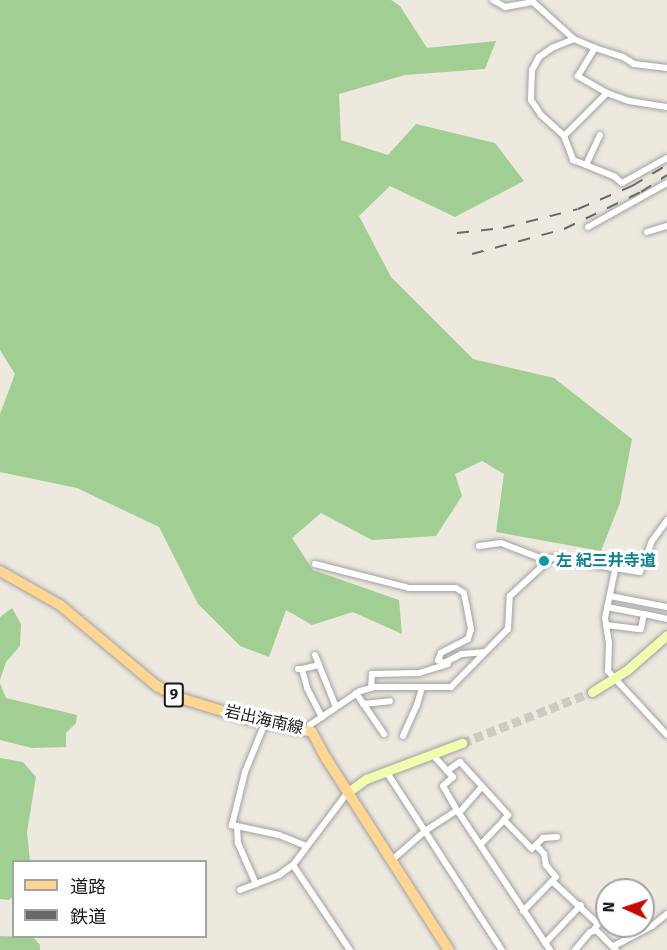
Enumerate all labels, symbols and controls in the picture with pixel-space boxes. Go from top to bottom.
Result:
place label: 左 紀三井寺道 [556,551,656,571]
marker: 左 紀三井寺道 [537,554,551,568]
road number: 9 [164,683,184,707]
street label: 岩出海南線 [223,702,305,738]
legend [12,860,207,938]
text: 道路 [70,876,106,898]
north arrow [595,878,655,938]
text: N [599,901,618,913]
text: 鉄道 [70,906,106,928]

